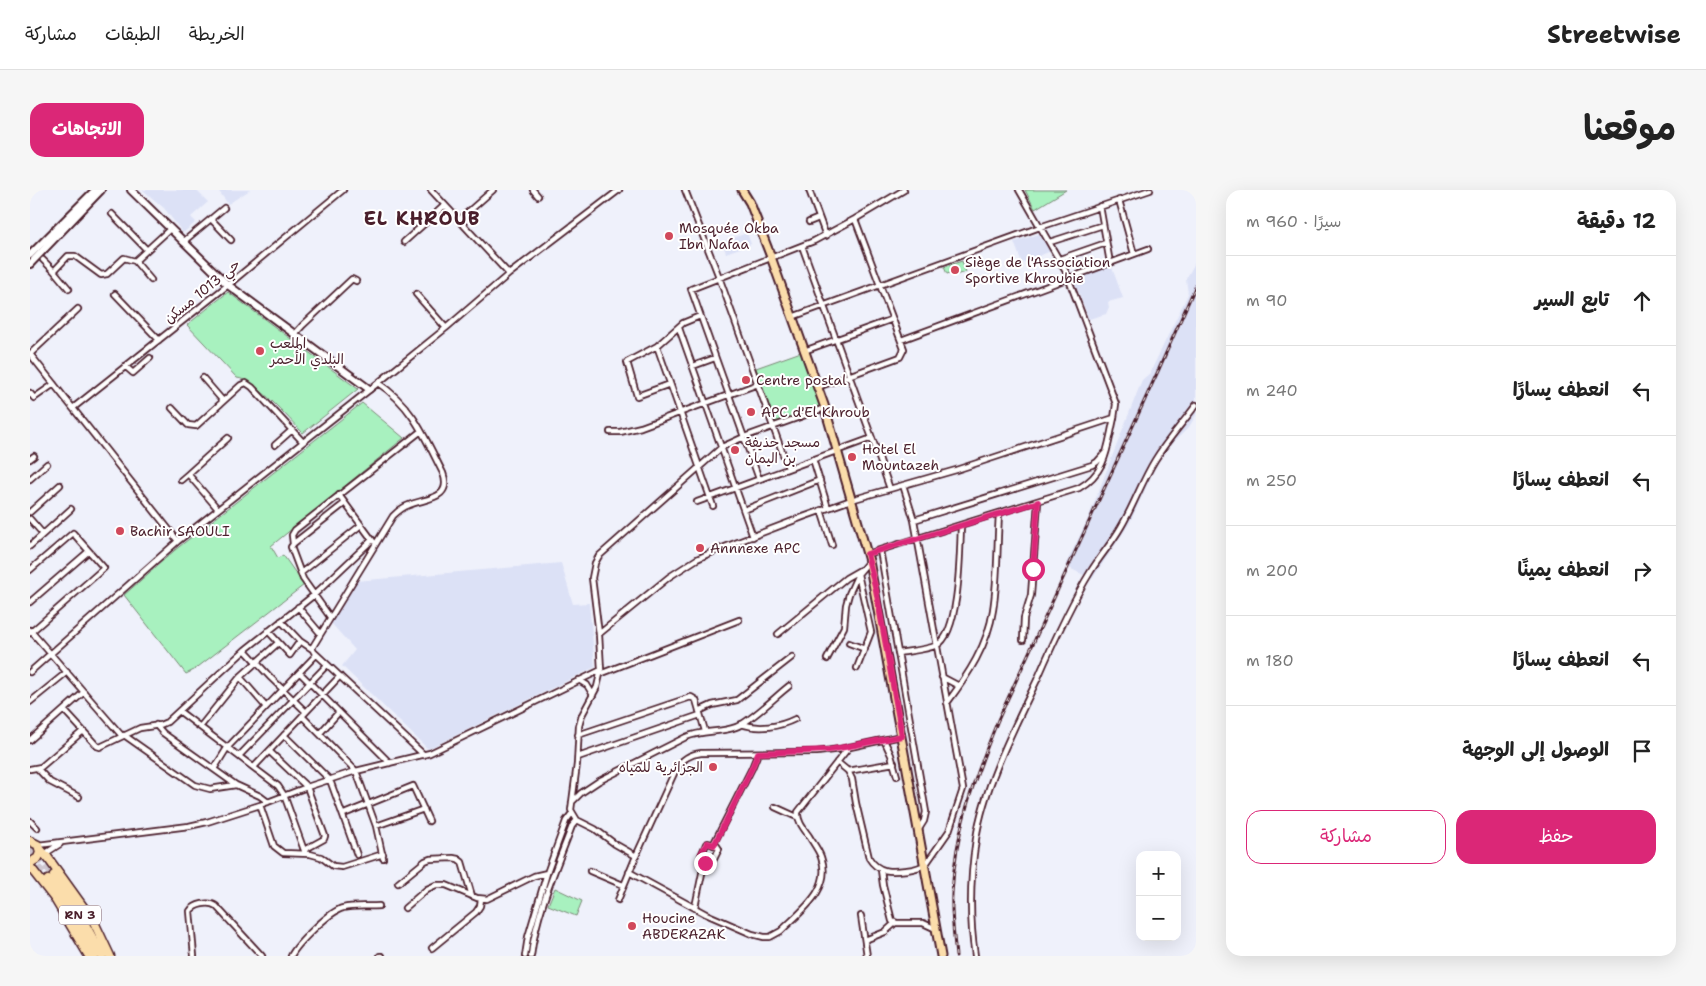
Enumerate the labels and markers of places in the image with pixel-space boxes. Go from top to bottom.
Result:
place label: Mosquée Okba Ibn Nafaa [679,219,779,253]
marker: Mosquée Okba Ibn Nafaa [663,230,675,242]
place label: Siège de l'Association Sportive Khroubie [965,253,1111,287]
marker: Siège de l'Association Sportive Khroubie [949,264,961,276]
place label: الملعب البلدي الأحمر [269,334,344,370]
marker: الملعب البلدي الأحمر [254,345,266,357]
place label: Centre postal [756,371,847,389]
marker: Centre postal [740,374,752,386]
place label: APC d'El Khroub [761,403,870,421]
marker: APC d'El Khroub [745,406,757,418]
place label: مسجد حذيفة بن اليمان [745,433,820,467]
place label: Hotel El Mountazeh [862,440,939,474]
marker: مسجد حذيفة بن اليمان [729,444,741,456]
marker: Hotel El Mountazeh [846,451,858,463]
place label: Bachir SAOULI [130,522,230,540]
marker: Bachir SAOULI [114,525,126,537]
place label: Annnexe APC [710,539,800,557]
marker: Annnexe APC [694,542,706,554]
place label: الجزائرية للمياه [619,758,703,776]
marker: الجزائرية للمياه [707,761,719,773]
place label: Houcine ABDERAZAK [642,909,725,943]
marker: Houcine ABDERAZAK [626,920,638,932]

